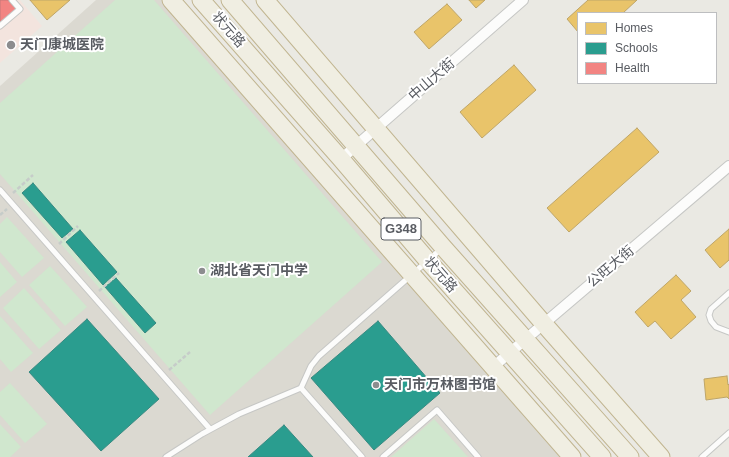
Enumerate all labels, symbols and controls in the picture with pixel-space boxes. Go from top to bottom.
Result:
street label: 状元路 [208,9,248,51]
legend [577,12,717,84]
text: Homes [615,21,653,35]
place label: 天门康城医院 [20,37,104,53]
marker: 天门康城医院 [5,39,17,51]
text: Schools [615,41,658,55]
street label: 中山大街 [405,55,459,105]
text: Health [615,61,650,75]
road number: G348 [381,218,421,240]
street label: 公旺大街 [584,243,638,291]
street label: 状元路 [420,254,460,296]
place label: 湖北省天门中学 [210,263,308,279]
marker: 湖北省天门中学 [197,266,207,276]
place label: 天门市万林图书馆 [384,377,496,393]
marker: 天门市万林图书馆 [371,380,381,390]

